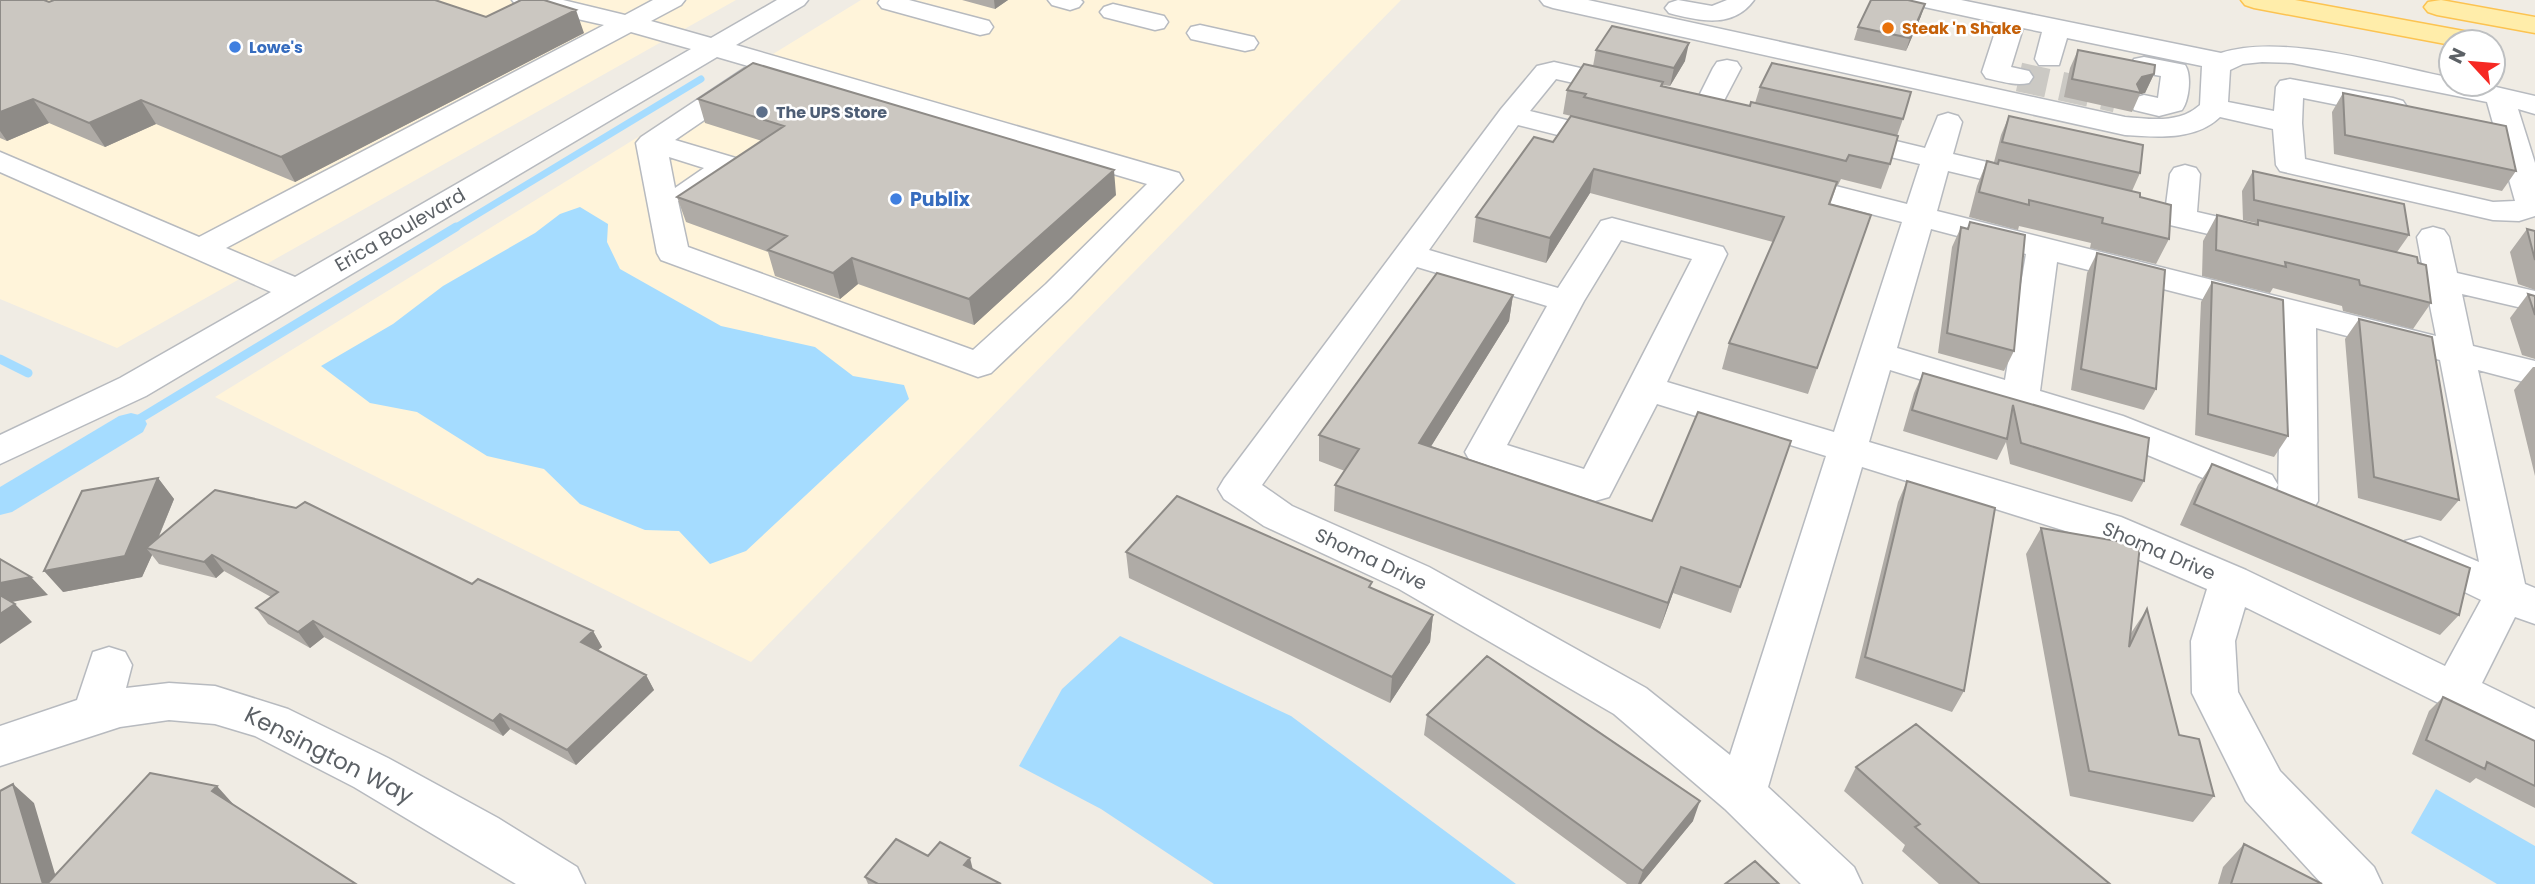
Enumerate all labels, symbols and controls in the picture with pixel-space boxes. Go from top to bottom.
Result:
place label: Steak 'n Shake [1902,17,2021,40]
marker: Steak 'n Shake [1880,20,1896,36]
north arrow [2437,28,2507,98]
place label: Lowe's [249,36,303,59]
marker: Lowe's [227,39,243,55]
text: N [2442,43,2472,68]
place label: The UPS Store [776,101,887,124]
marker: The UPS Store [754,104,770,120]
street label: Erica Boulevard [330,182,470,278]
place label: Publix [910,186,971,213]
marker: Publix [888,191,904,207]
street label: Shoma Drive [2098,515,2220,587]
street label: Shoma Drive [1311,521,1431,597]
street label: Kensington Way [239,699,419,811]

